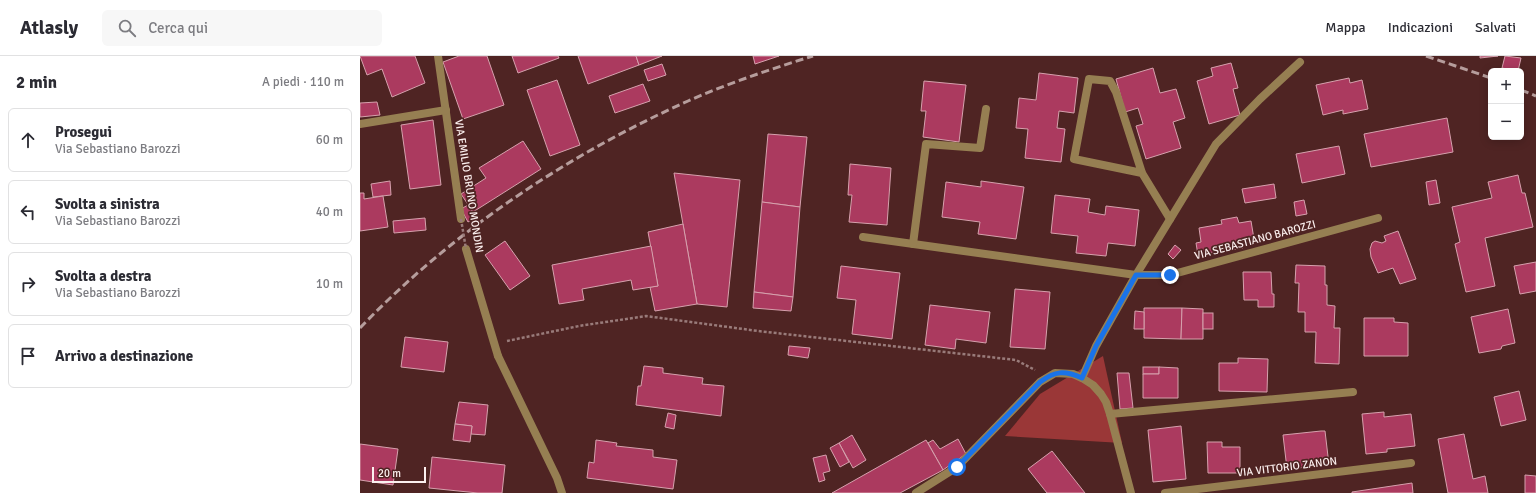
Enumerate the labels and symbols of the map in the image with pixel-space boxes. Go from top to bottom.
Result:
street label: VIA EMILIO BRUNO MONDIN [452,119,486,253]
street label: VIA SEBASTIANO BAROZZI [1193,218,1317,262]
route end [1161,266,1179,284]
street label: VIA VITTORIO ZANON [1236,454,1338,480]
route start [948,458,966,476]
scale bar [372,465,426,484]

